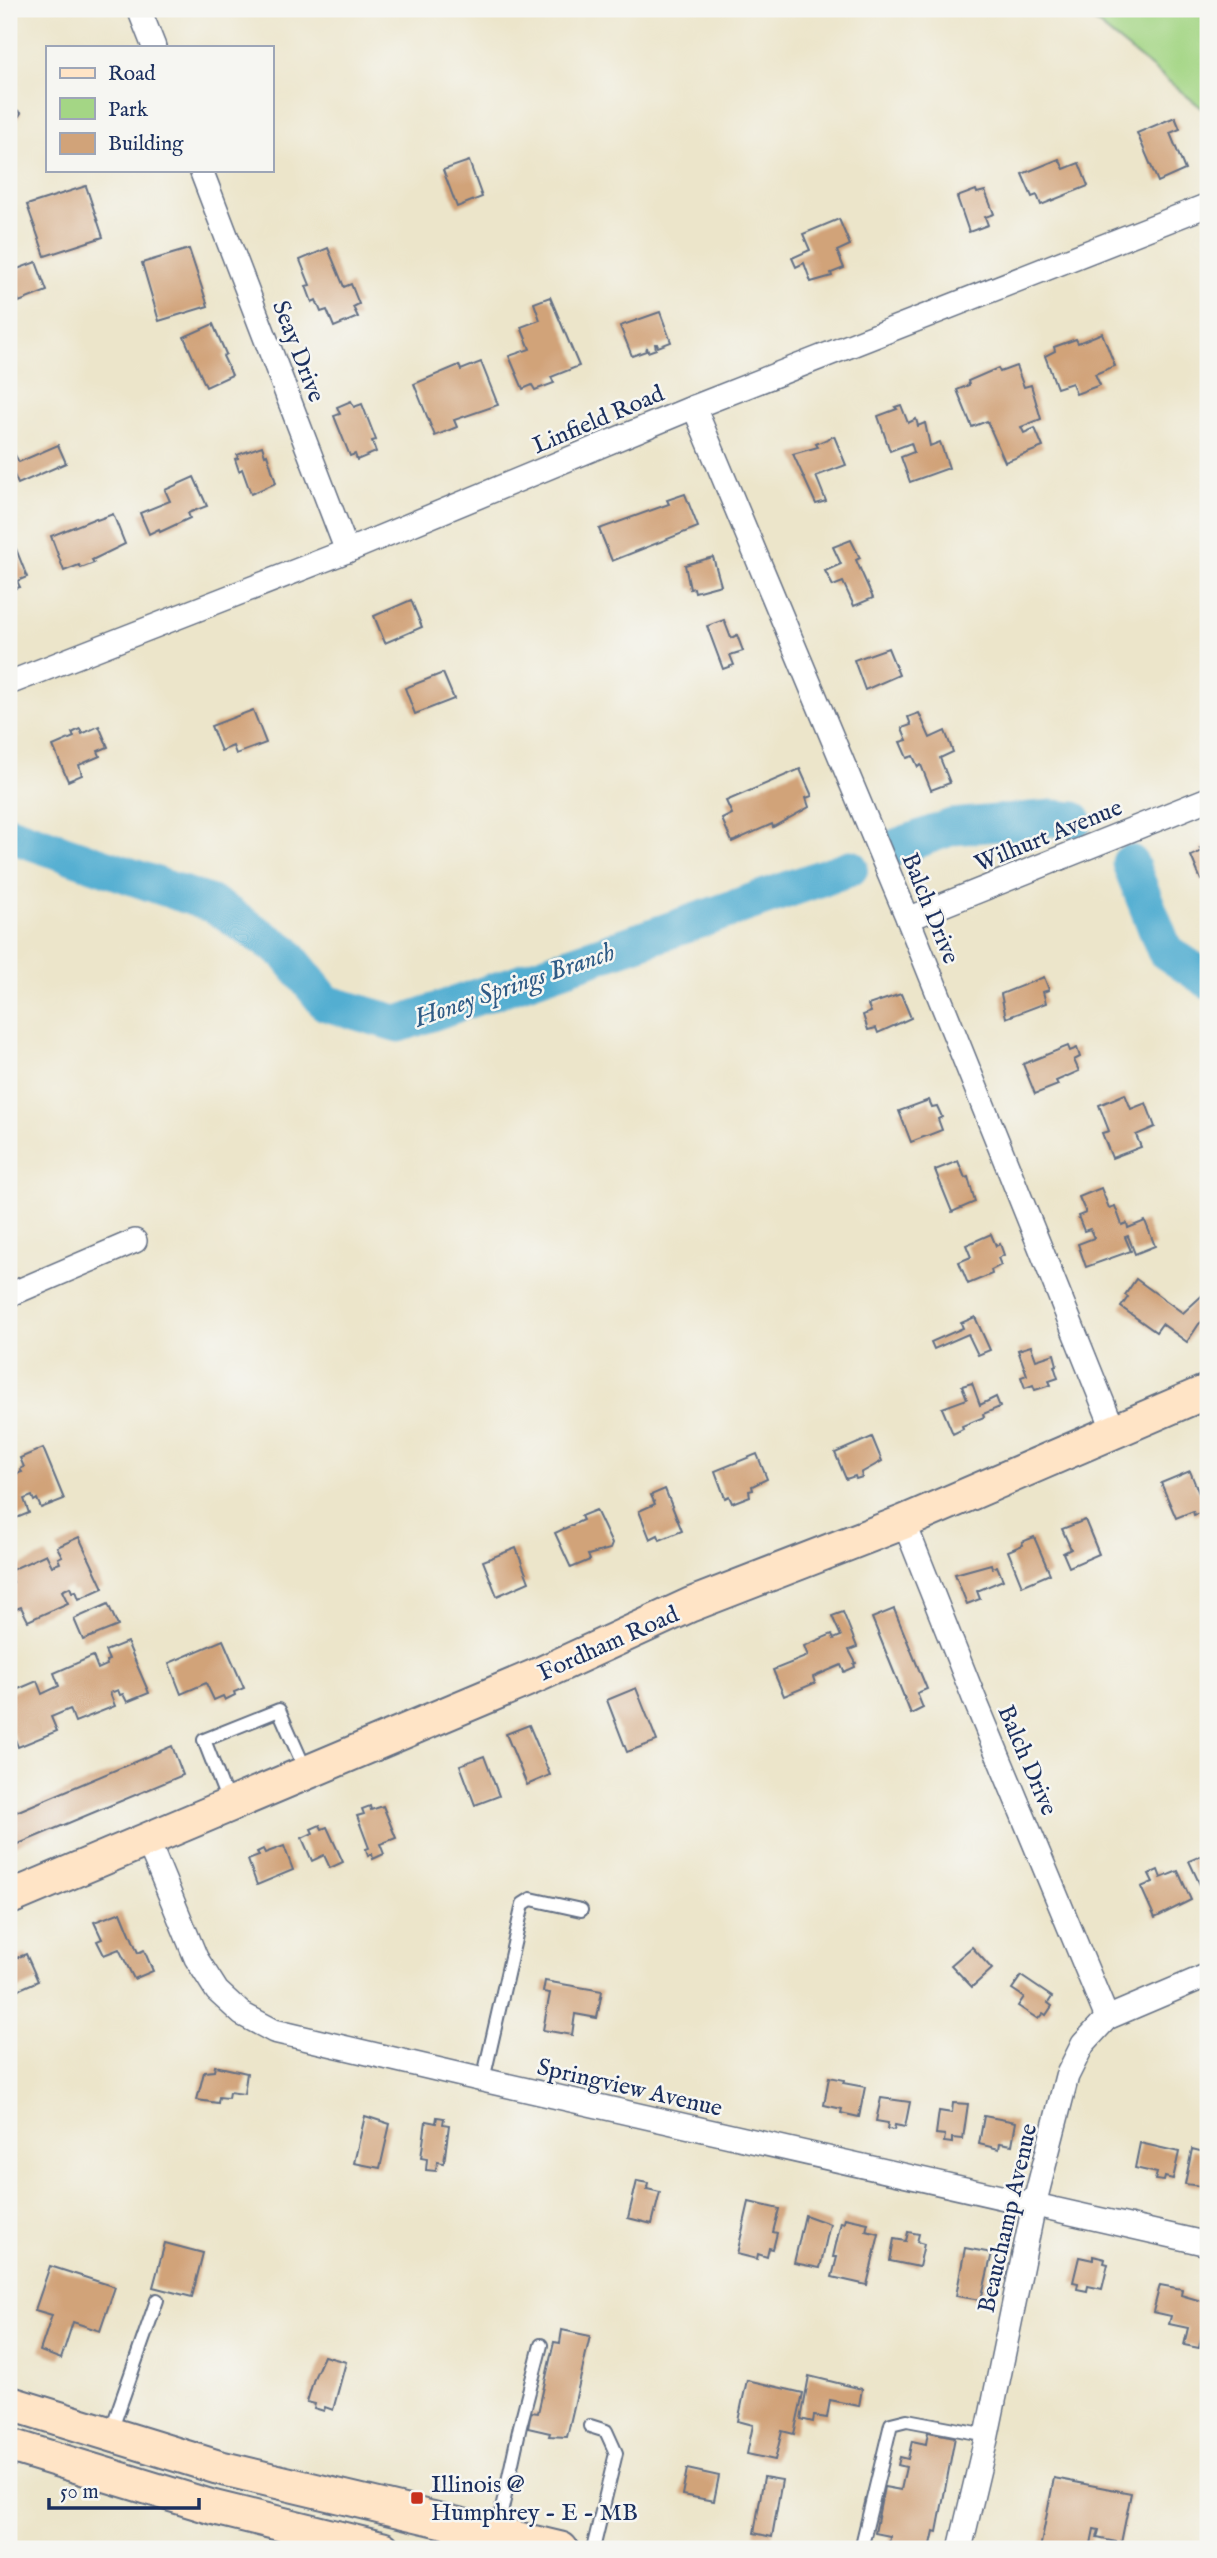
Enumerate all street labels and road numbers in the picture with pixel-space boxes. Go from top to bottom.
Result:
street label: Seay Drive [264,296,331,407]
street label: Linfield Road [528,379,669,462]
street label: Wilhurt Avenue [970,793,1127,880]
street label: Balch Drive [893,849,966,969]
street label: Fordham Road [533,1599,684,1689]
street label: Balch Drive [990,1701,1064,1820]
street label: Springview Avenue [534,2052,725,2125]
street label: Beauchamp Avenue [972,2121,1045,2316]

